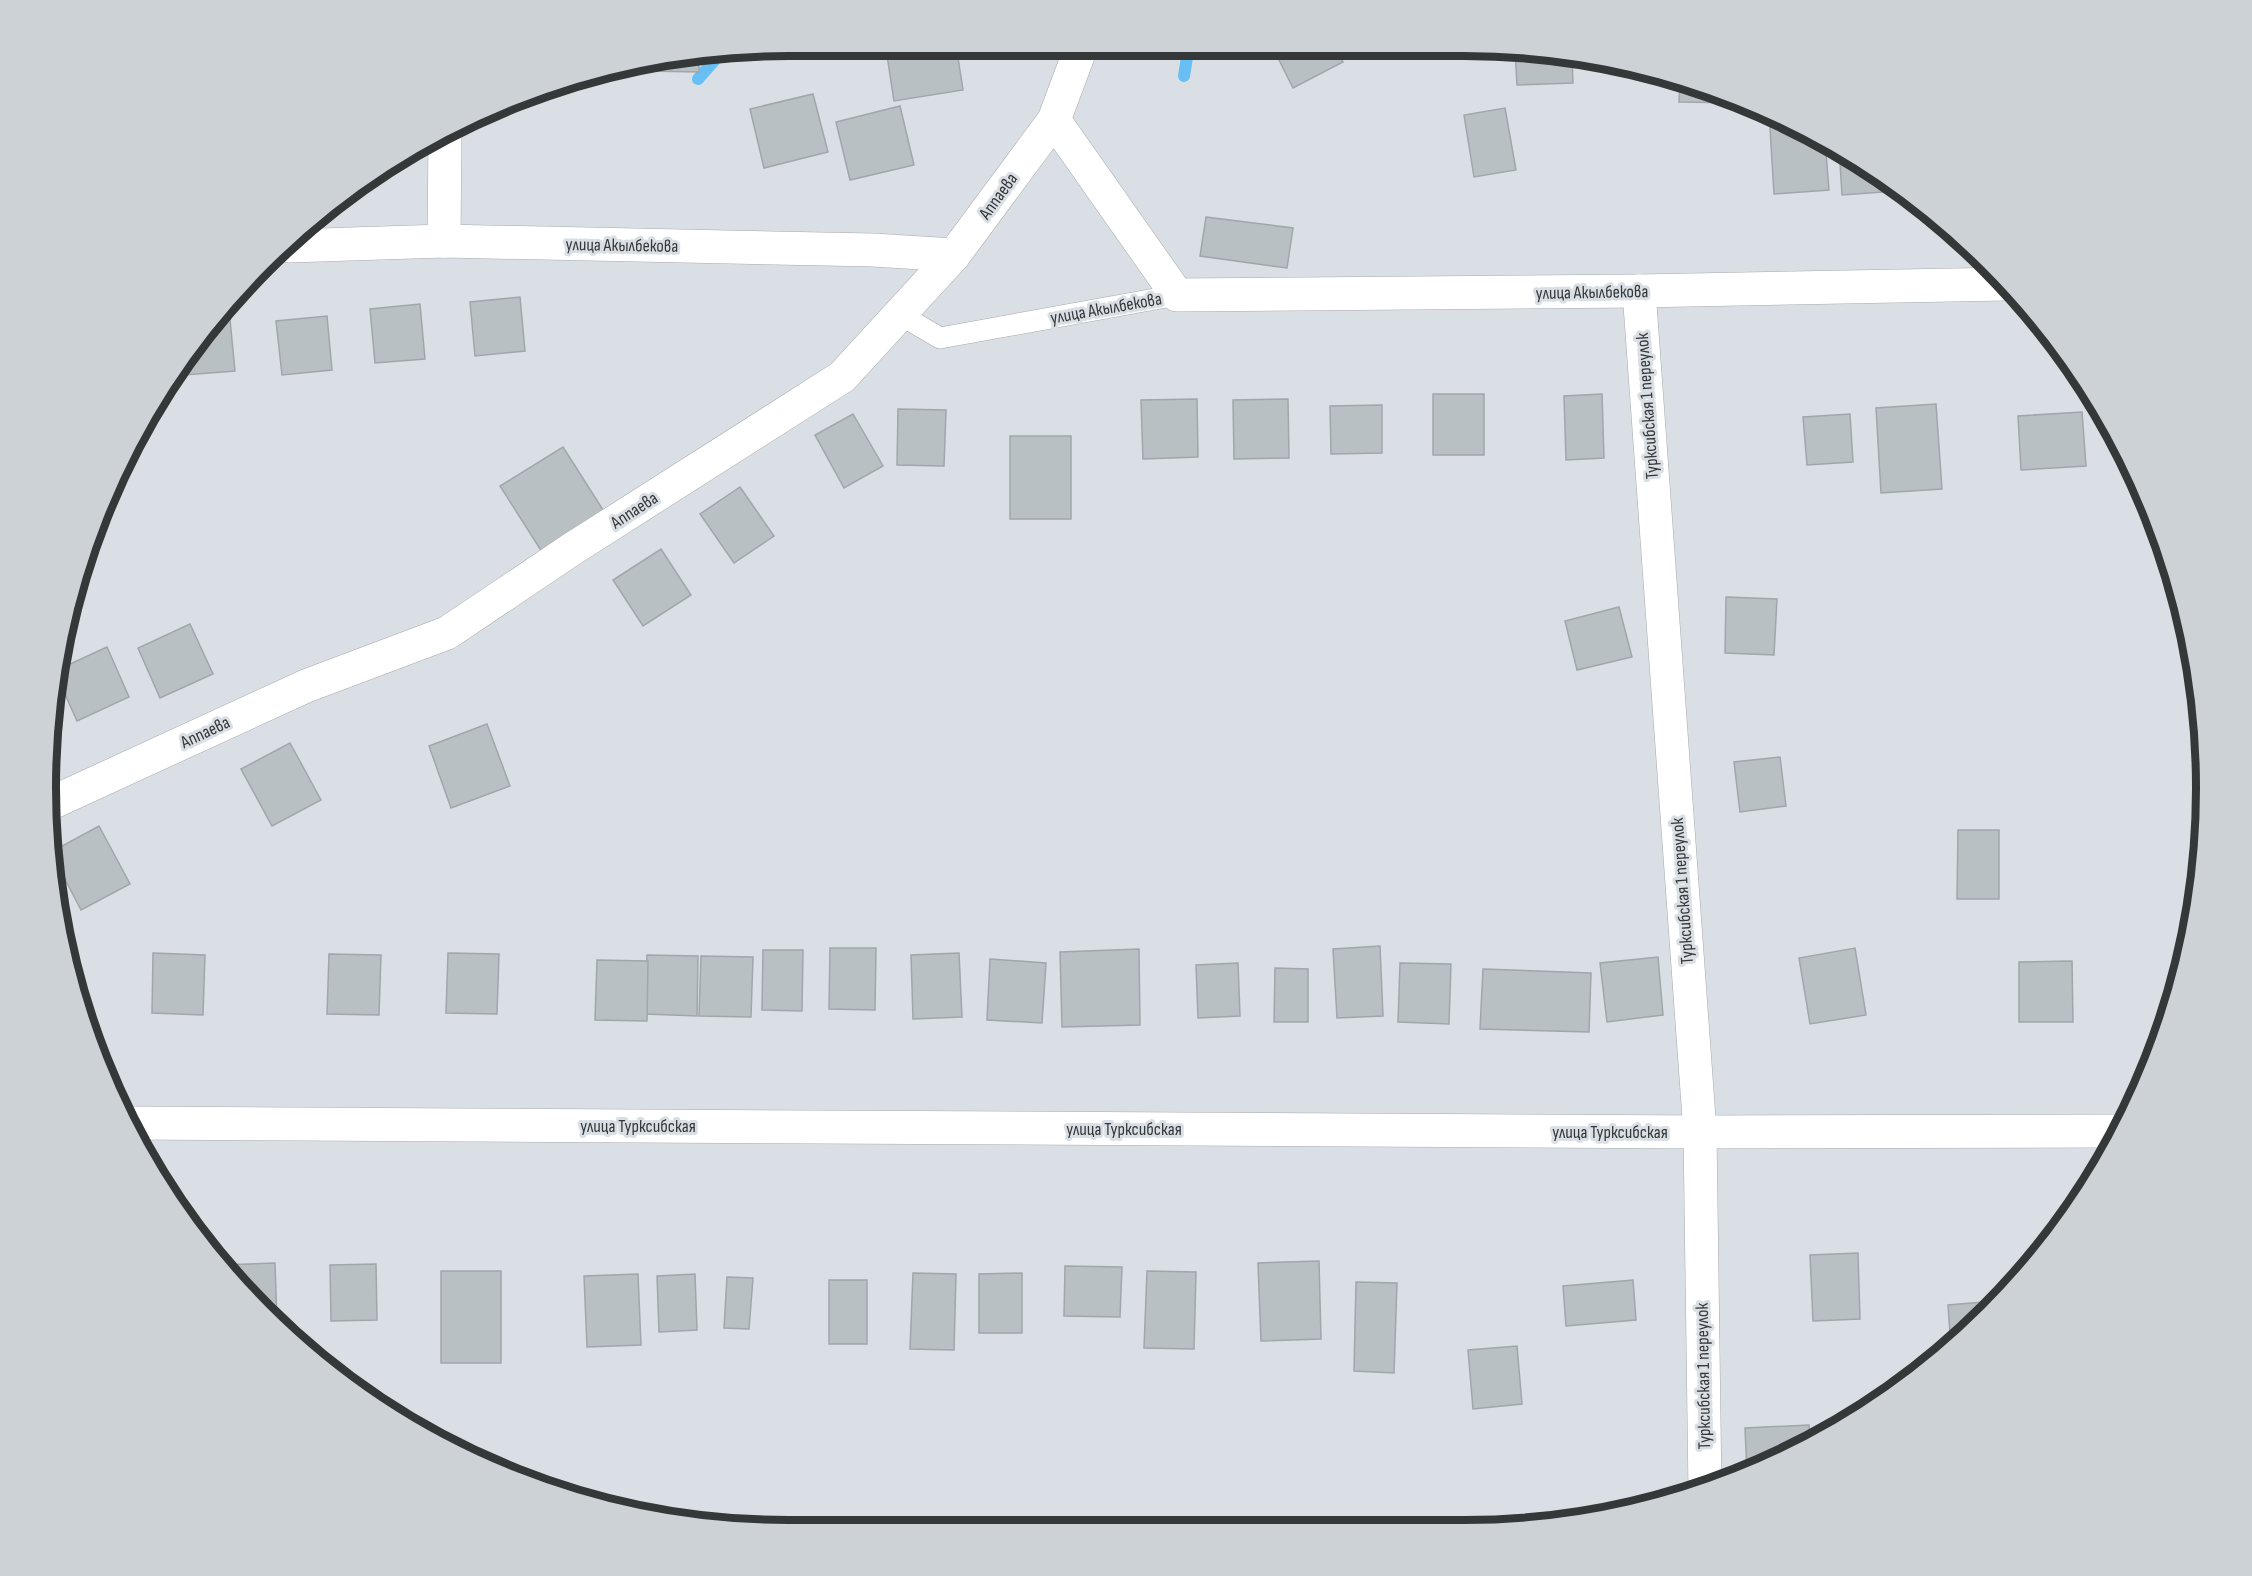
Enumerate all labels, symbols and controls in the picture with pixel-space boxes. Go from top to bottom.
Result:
street label: Аппаева [974,169,1022,224]
street label: улица Акылбекова [566,234,679,257]
street label: улица Акылбекова [1536,281,1649,304]
street label: улица Акылбекова [1049,288,1163,329]
street label: Турксибская 1 переулок [1632,332,1663,480]
street label: Аппаева [606,487,662,534]
street label: Аппаева [176,712,233,753]
street label: Турксибская 1 переулок [1667,817,1698,965]
street label: улица Турксибская [580,1116,696,1137]
street label: улица Турксибская [1066,1119,1182,1140]
street label: улица Турксибская [1552,1122,1668,1143]
street label: Турксибская 1 переулок [1692,1302,1715,1449]

